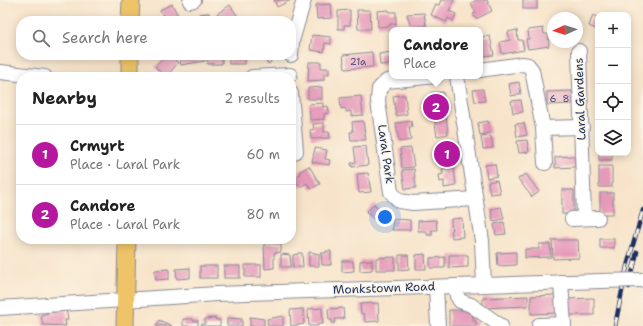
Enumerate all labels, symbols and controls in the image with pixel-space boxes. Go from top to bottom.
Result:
north arrow [547,12,583,48]
map controls [595,12,631,156]
button: + [595,12,631,48]
search box [16,16,296,60]
icon: search [30,27,52,49]
popup [389,27,483,79]
text: Search here [62,28,148,48]
text: Candore [403,35,469,55]
button: − [595,48,631,84]
house number: 21a [350,55,367,68]
text: Place [403,55,436,72]
street label: Laral Gardens [571,57,589,141]
button: locate [595,84,631,120]
text: Nearby [32,87,97,109]
text: 2 results [224,90,280,107]
pin: 2 [423,92,449,122]
house number: 6 [550,92,557,105]
house number: 8 [563,92,570,105]
button: layers [595,120,631,156]
street label: Laral Park [374,123,398,185]
text: Crmyrt [70,136,125,156]
pin: 1 [434,139,460,169]
text: 1 [42,146,48,163]
text: 60 m [247,146,280,163]
text: Place · Laral Park [70,156,180,173]
text: Candore [70,196,135,216]
text: 2 [40,206,50,223]
text: 80 m [246,206,280,223]
your location [375,207,395,227]
text: Place · Laral Park [70,216,180,233]
street label: Monkstown Road [333,278,436,298]

